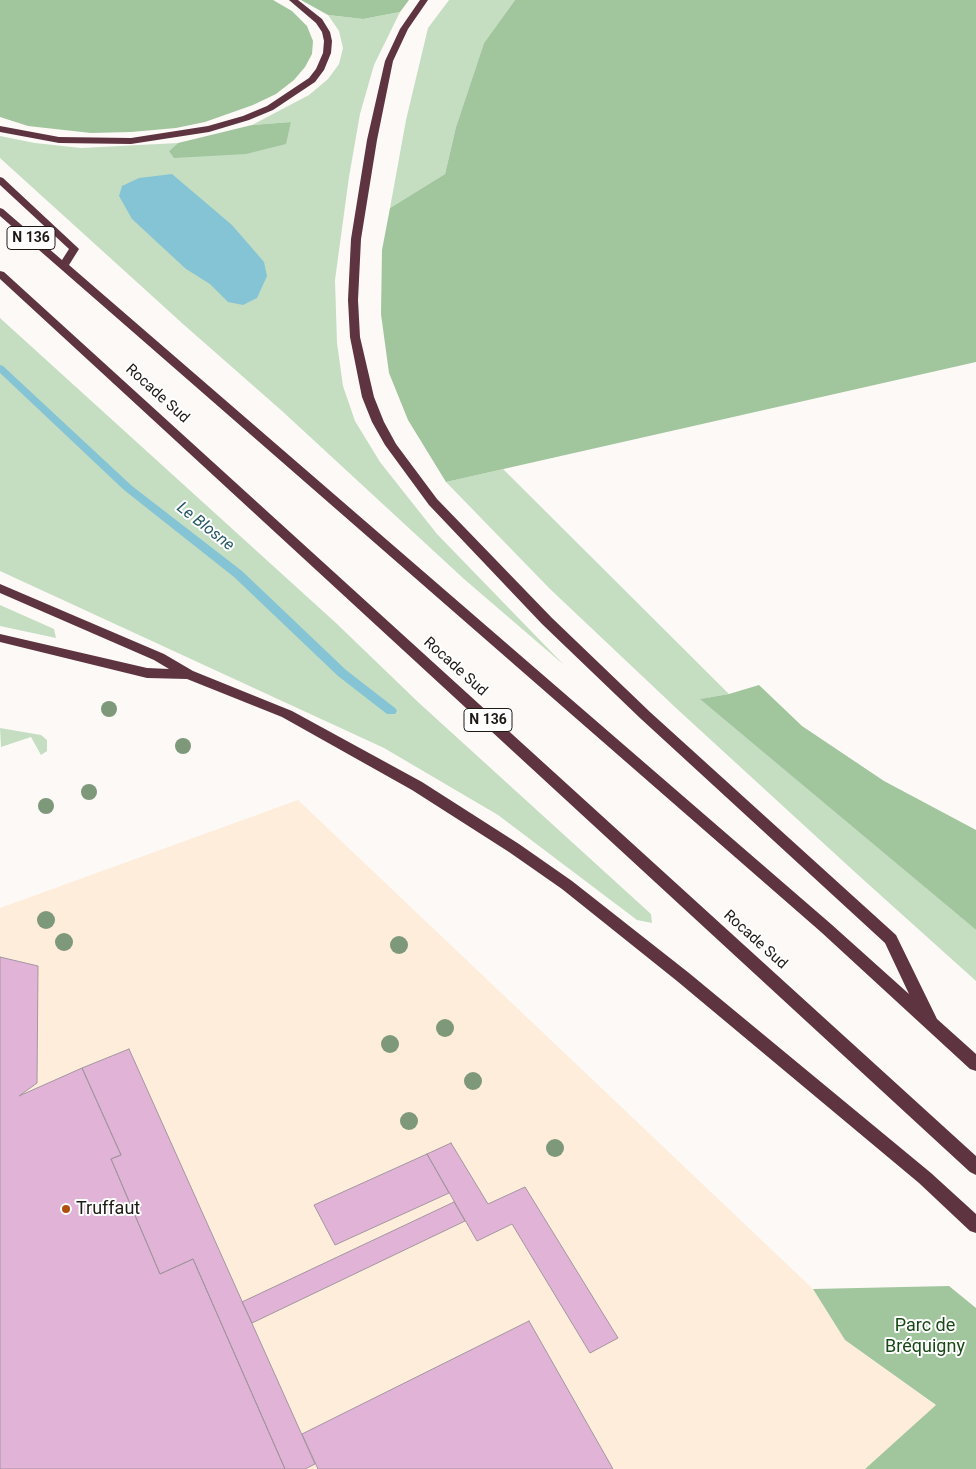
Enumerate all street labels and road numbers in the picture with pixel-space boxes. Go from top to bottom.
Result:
road number: N 136 [7,227,55,250]
street label: Rocade Sud [121,361,193,427]
street label: Rocade Sud [419,634,491,700]
road number: N 136 [464,708,512,732]
street label: Rocade Sud [719,907,791,973]

